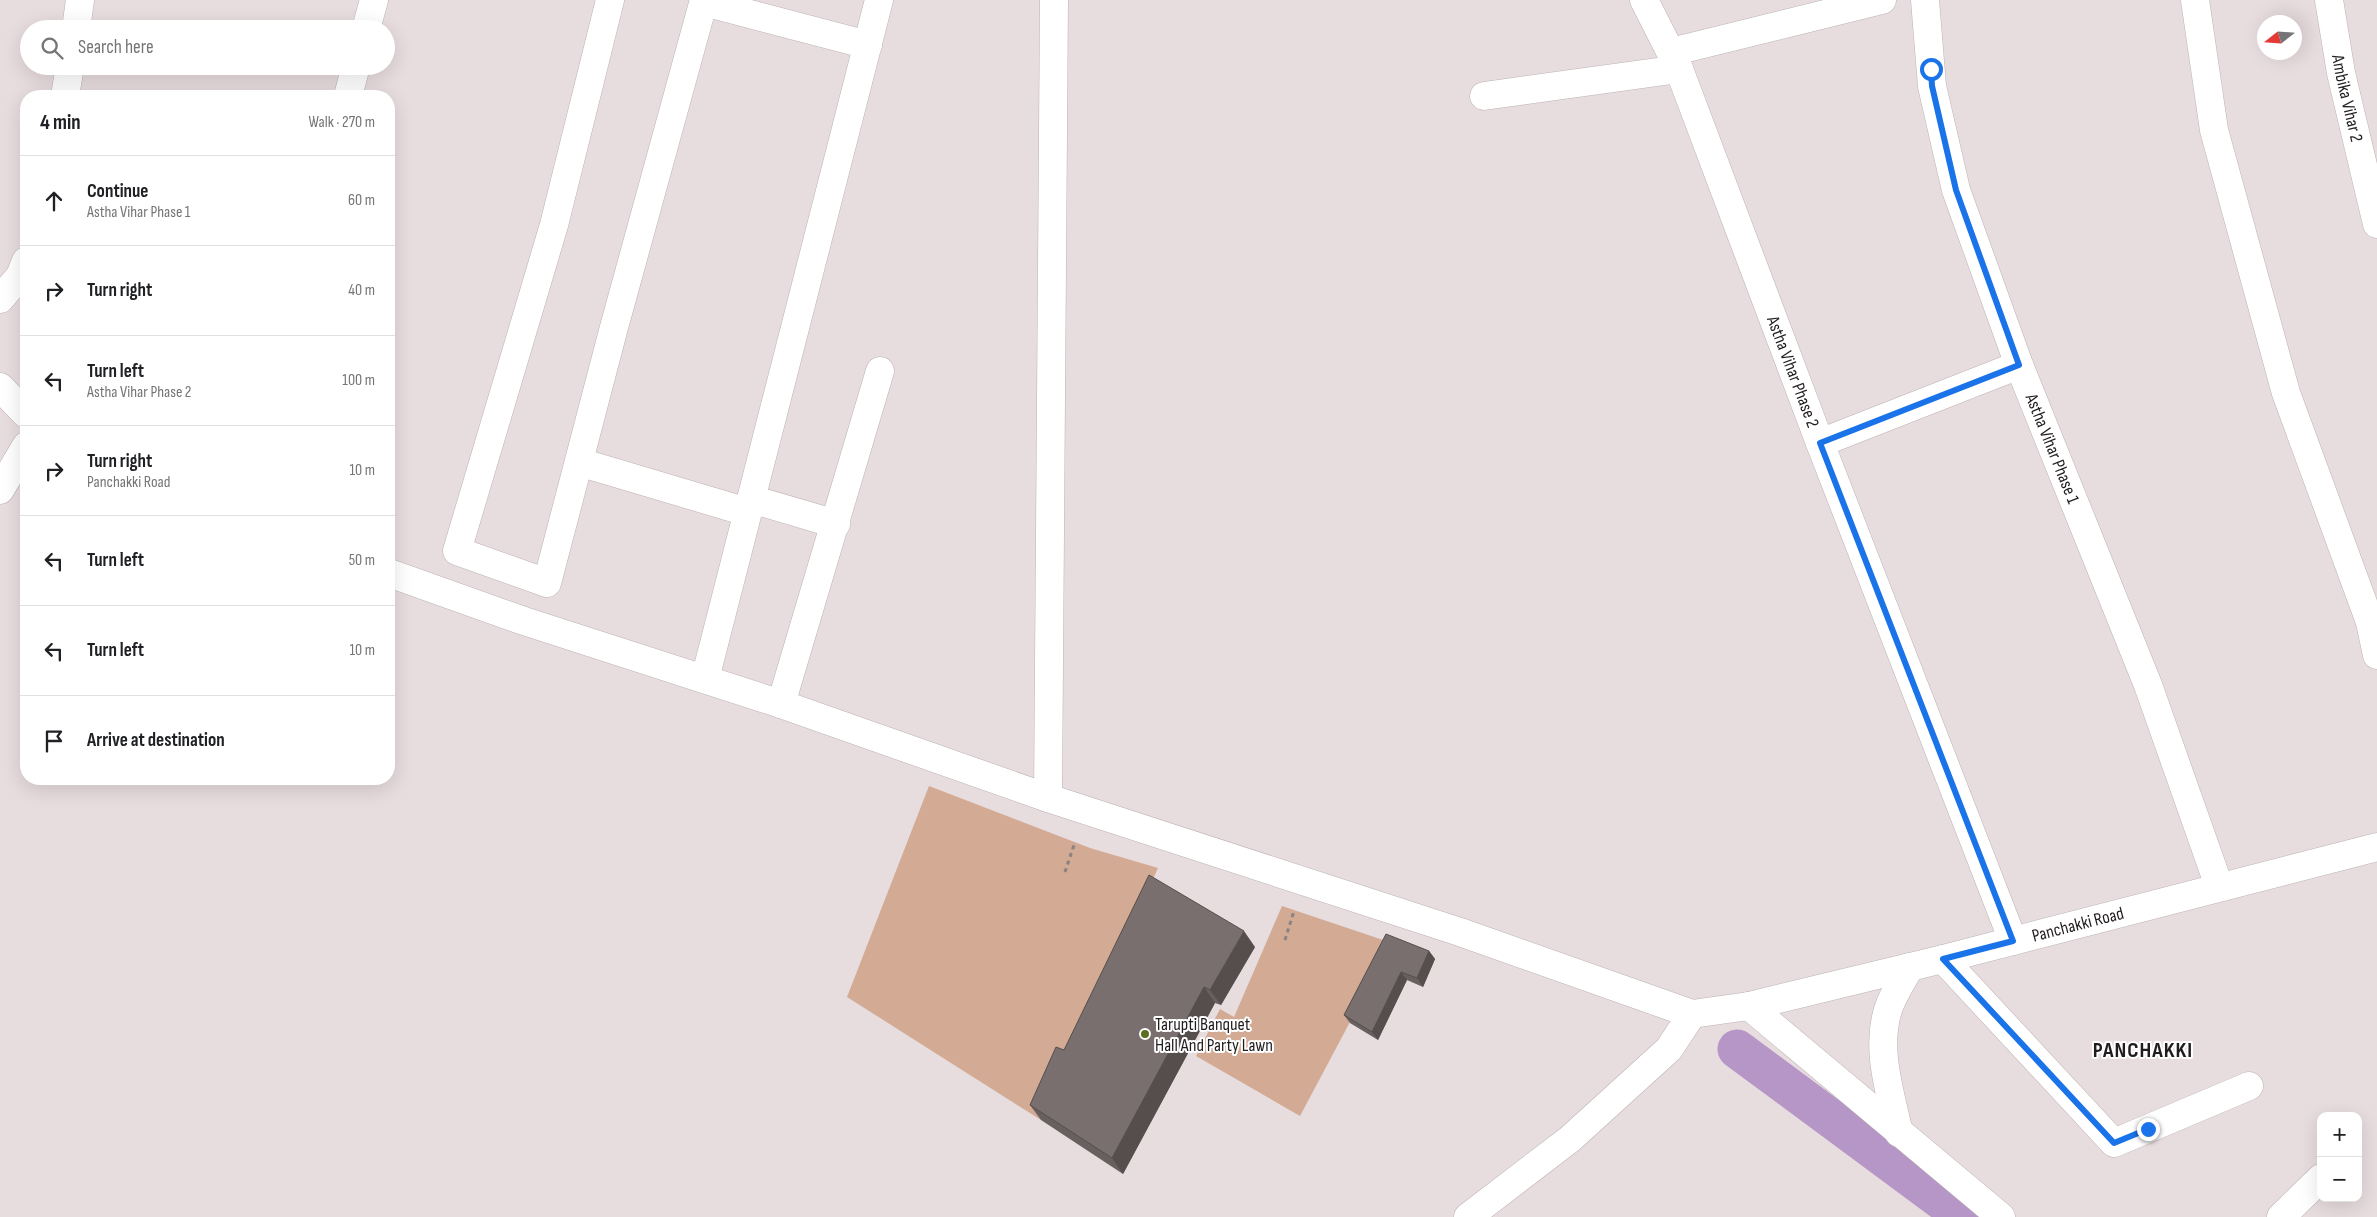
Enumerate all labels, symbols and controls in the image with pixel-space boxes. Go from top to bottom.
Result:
north arrow [2257,15,2302,60]
search box [20,20,395,75]
icon: search [38,34,66,62]
text: Search here [78,36,154,59]
street label: Ambika Vihar 2 [2327,52,2367,144]
route start [1920,58,1943,81]
text: 4 min [40,110,81,135]
text: Walk · 270 m [309,113,375,132]
text: Continue [87,180,148,203]
icon: ahead [40,187,68,215]
text: 60 m [348,191,375,210]
text: Astha Vihar Phase 1 [87,203,190,222]
icon: right [40,277,68,305]
text: Turn right [87,279,152,302]
text: 40 m [348,281,375,300]
street label: Astha Vihar Phase 2 [1762,312,1823,431]
text: Turn left [87,360,144,383]
icon: left [40,367,68,395]
text: 100 m [342,371,375,390]
text: Astha Vihar Phase 2 [87,383,191,402]
street label: Astha Vihar Phase 1 [2020,390,2084,507]
text: Turn right [87,450,152,473]
icon: right [40,457,68,485]
text: 10 m [349,461,375,480]
text: Panchakki Road [87,473,170,492]
icon: left [40,547,68,575]
text: Turn left [87,549,144,572]
text: 50 m [349,551,375,570]
icon: left [40,637,68,665]
text: Turn left [87,639,144,662]
text: 10 m [349,641,375,660]
icon: arrive [40,727,68,755]
text: Arrive at destination [87,729,225,752]
street label: Panchakki Road [2030,903,2126,947]
place label: Tarupti Banquet Hall And Party Lawn [1155,1014,1273,1056]
marker: Tarupti Banquet Hall And Party Lawn [1139,1028,1151,1040]
district label: PANCHAKKI [2093,1037,2193,1064]
map controls [2317,1112,2362,1202]
button: + [2317,1112,2362,1157]
route end [2137,1118,2160,1141]
button: − [2317,1157,2362,1202]

